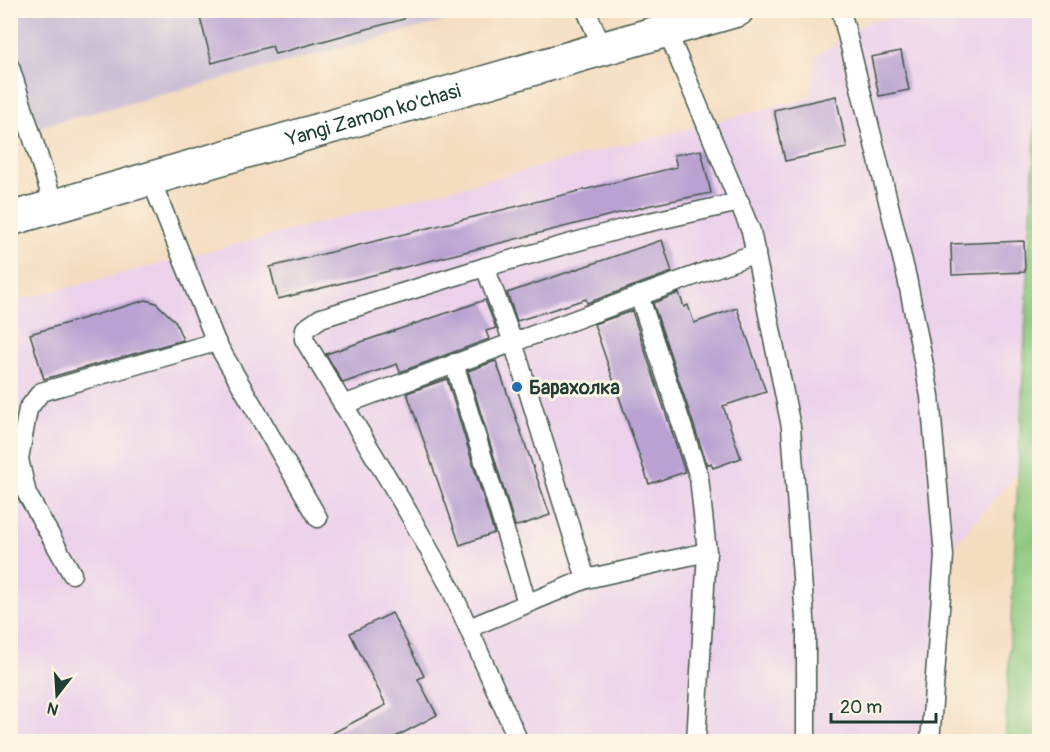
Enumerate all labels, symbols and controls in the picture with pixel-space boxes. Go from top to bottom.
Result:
street label: Yangi Zamon ko'chasi [282,78,463,152]
place label: Барахолка [529,375,620,400]
marker: Барахолка [510,380,524,394]
north arrow [27,665,87,725]
scale bar [831,686,936,724]
text: 20 m [840,696,882,719]
text: N [45,697,61,720]

